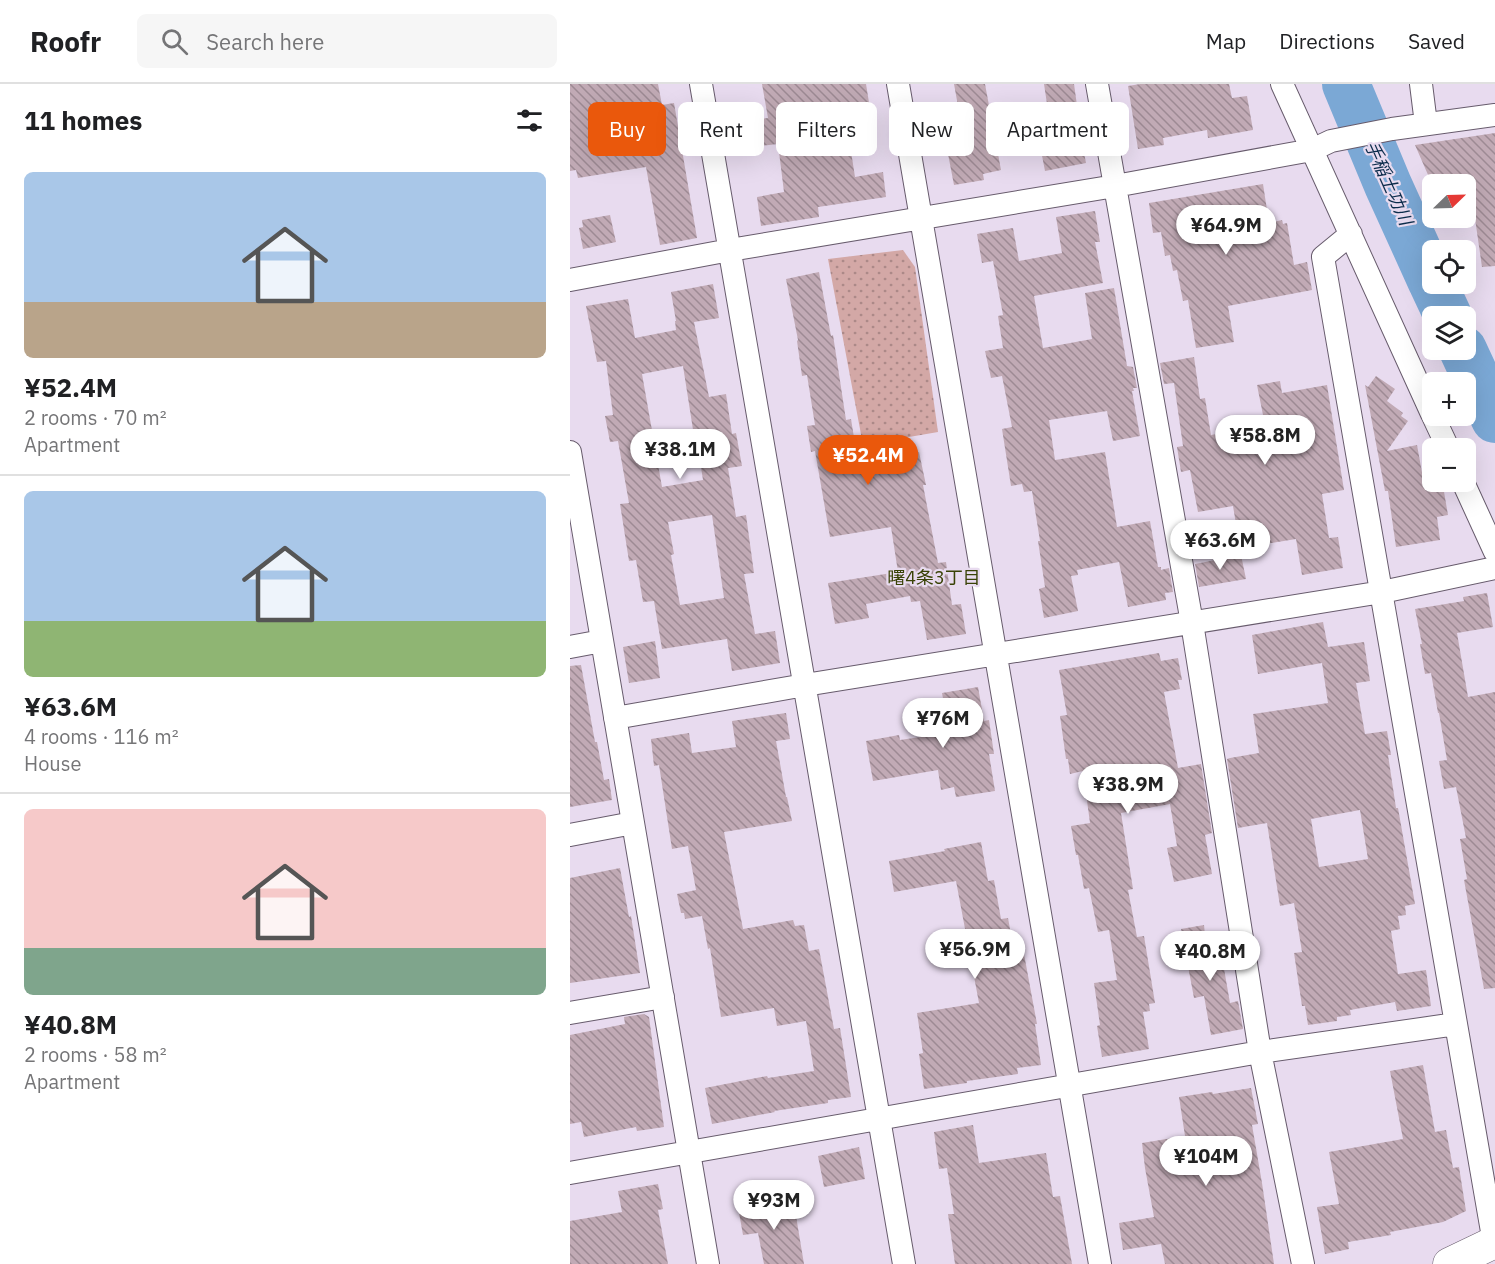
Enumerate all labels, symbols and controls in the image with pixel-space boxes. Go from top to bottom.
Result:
search box [137,14,557,68]
text: Roofr [30,23,101,60]
icon: search [158,25,191,58]
text: Search here [206,27,324,56]
text: Map [1206,27,1246,55]
text: Directions [1279,27,1375,55]
text: Saved [1408,27,1465,55]
chip: Buy [588,102,666,156]
chip: Rent [678,102,764,156]
chip: Filters [776,102,877,156]
chip: New [889,102,974,156]
chip: Apartment [986,102,1129,156]
text: 11 homes [24,103,142,137]
icon: filters [513,104,546,137]
water label: 手稲土功川 [1360,137,1419,231]
north arrow [1422,174,1476,228]
map controls [1422,174,1476,492]
pin: ¥64.9M [1177,205,1275,256]
icon: home [231,211,339,319]
text: ¥64.9M [1190,211,1262,238]
button: locate [1422,240,1476,294]
button: layers [1422,306,1476,360]
text: ¥52.4M [24,370,117,404]
button: + [1422,372,1476,426]
text: 2 rooms · 70 m² [24,404,167,431]
pin: ¥58.8M [1216,415,1314,466]
text: ¥58.8M [1229,421,1301,448]
pin: ¥38.1M [631,429,729,480]
text: Apartment [24,431,120,458]
text: ¥38.1M [644,435,716,462]
pin: ¥52.4M [819,435,917,486]
button: − [1422,438,1476,492]
text: ¥52.4M [832,441,904,468]
pin: ¥63.6M [1171,520,1269,571]
text: ¥63.6M [1184,526,1256,553]
icon: home [231,530,339,638]
district label: 曙4条3丁目 [887,566,981,589]
text: ¥63.6M [24,689,117,723]
pin: ¥76M [907,698,979,749]
text: ¥76M [916,704,970,731]
text: 4 rooms · 116 m² [24,723,179,750]
text: House [24,750,81,777]
pin: ¥38.9M [1079,764,1177,815]
text: ¥38.9M [1092,770,1164,797]
icon: home [231,848,339,956]
pin: ¥56.9M [926,929,1024,980]
pin: ¥40.8M [1161,931,1259,982]
text: ¥56.9M [939,935,1011,962]
text: ¥40.8M [1174,937,1246,964]
text: ¥40.8M [24,1007,117,1041]
text: 2 rooms · 58 m² [24,1041,167,1068]
text: Apartment [24,1068,120,1095]
pin: ¥104M [1164,1136,1248,1187]
text: ¥104M [1173,1142,1239,1169]
pin: ¥93M [738,1180,810,1231]
text: ¥93M [747,1186,801,1213]

